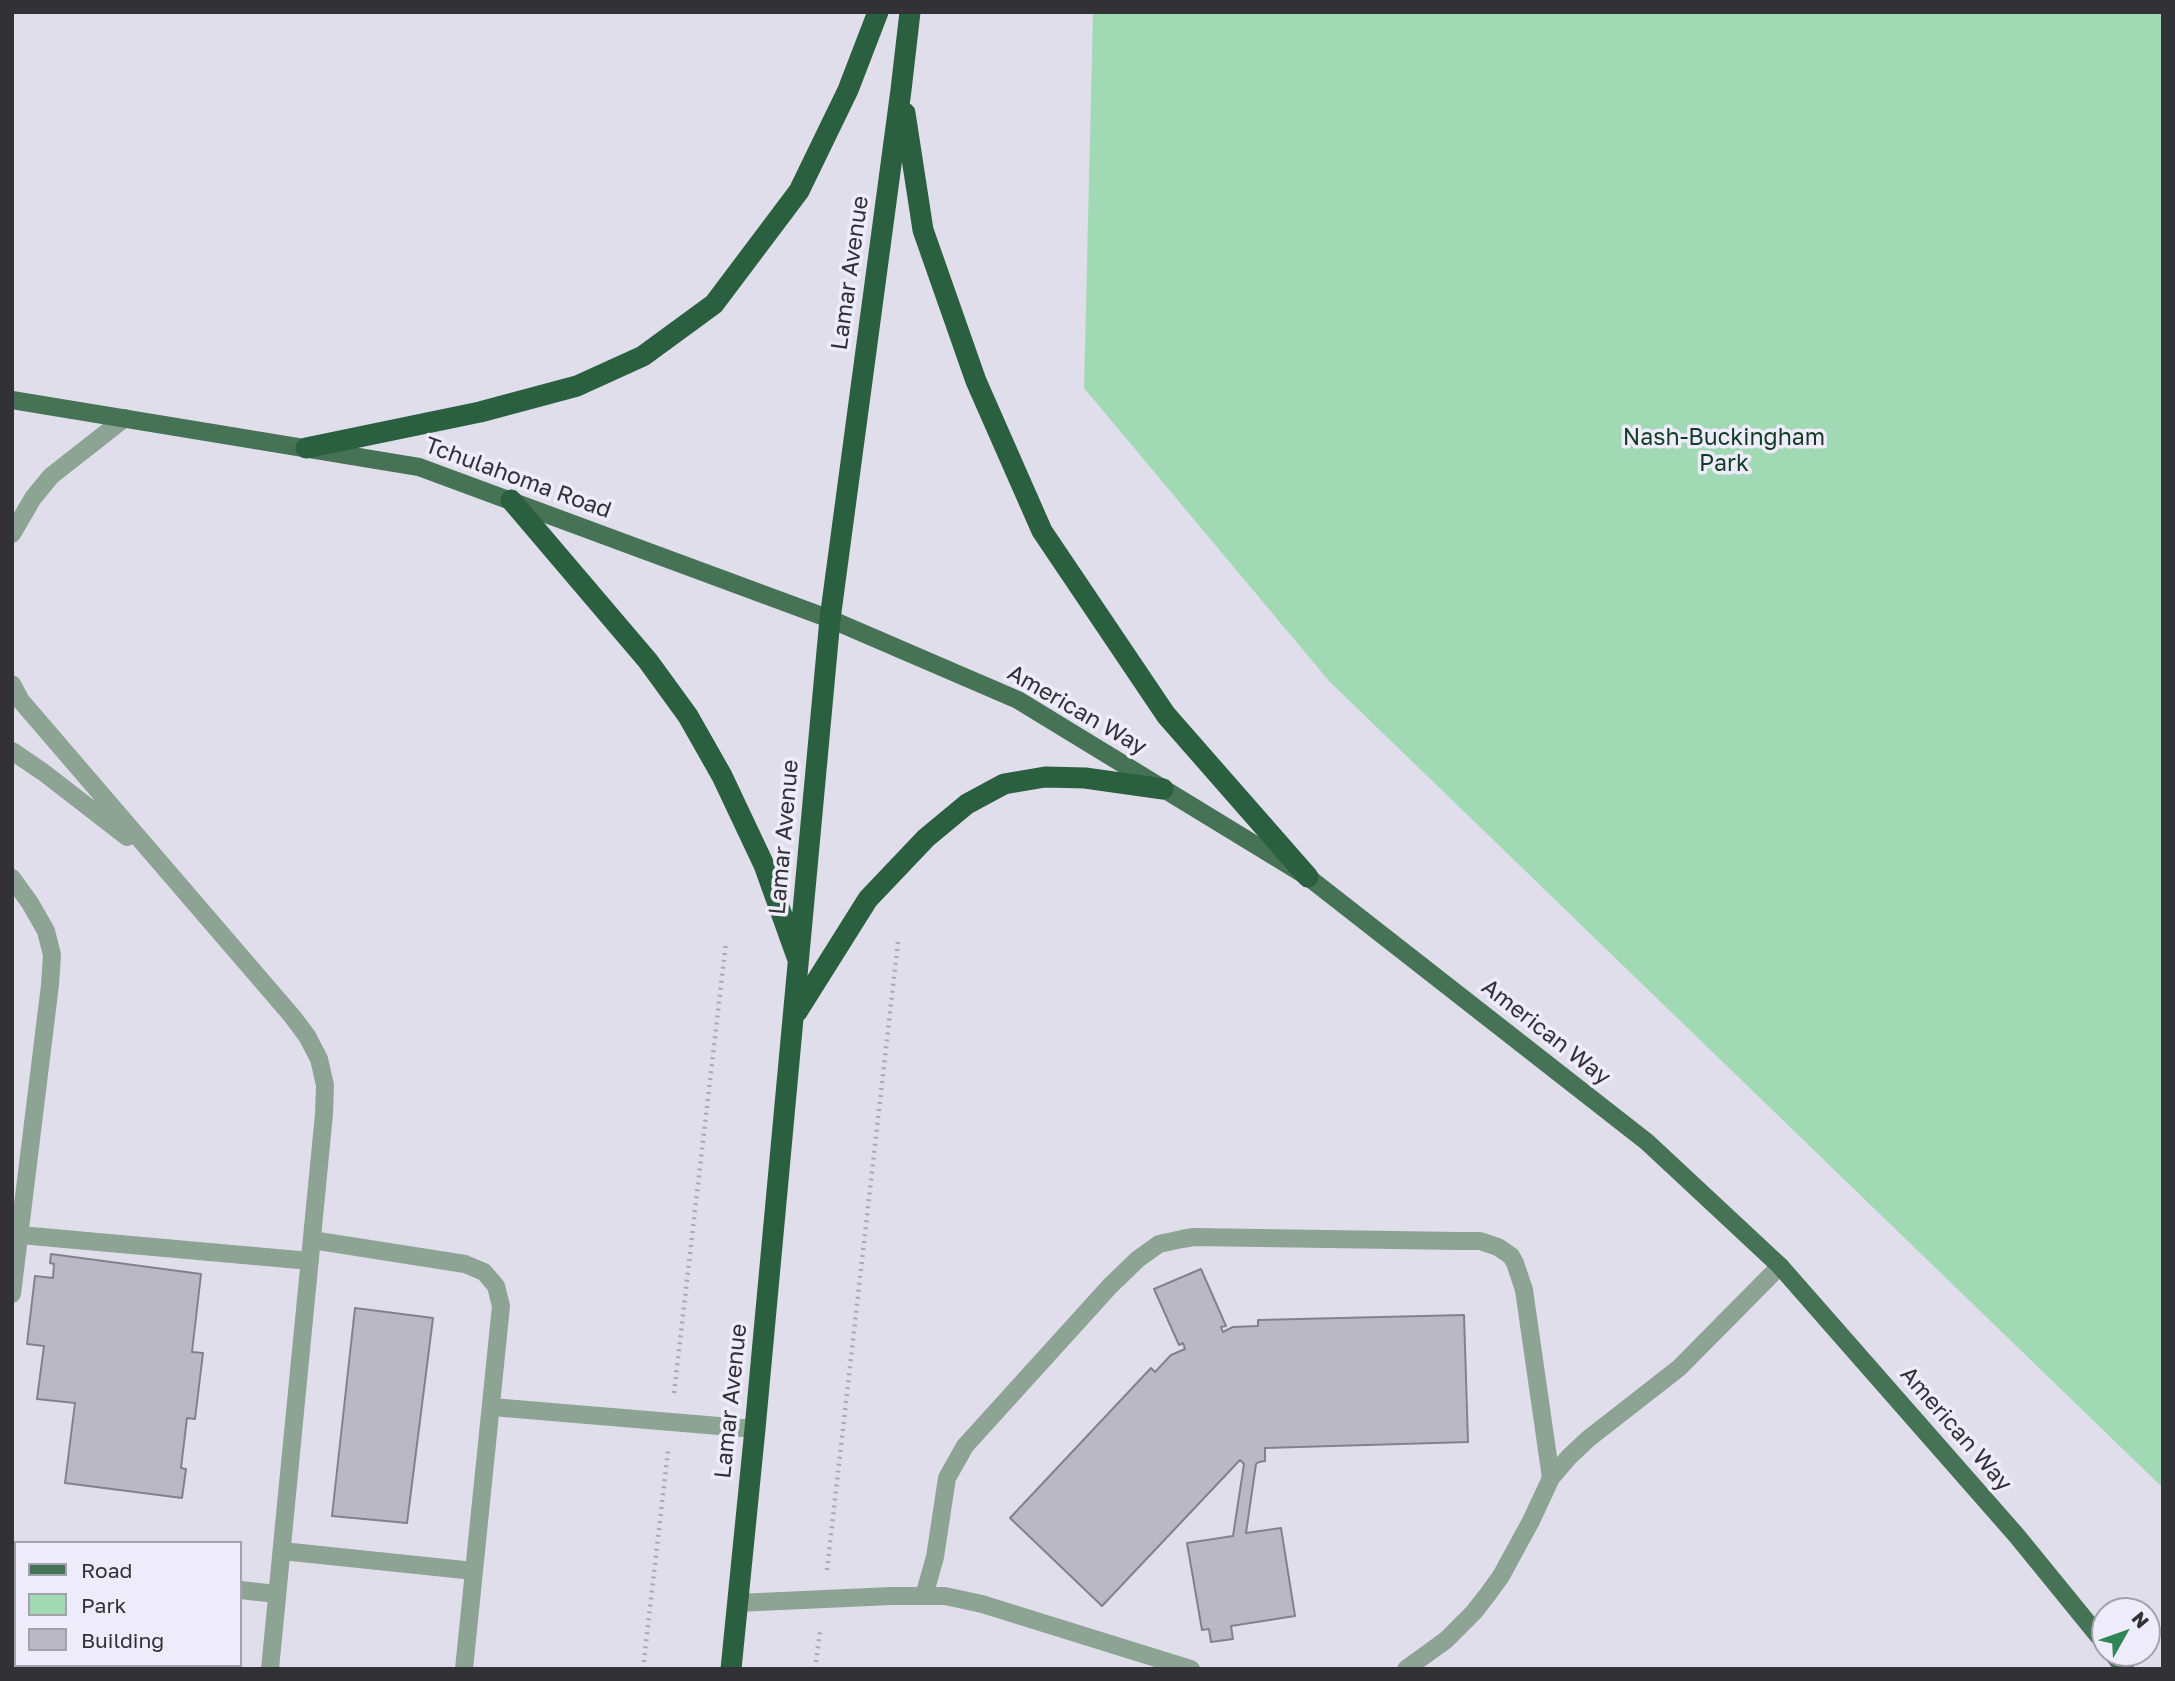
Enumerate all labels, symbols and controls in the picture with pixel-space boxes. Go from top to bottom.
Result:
street label: Lamar Avenue [826,194,874,352]
park label: Nash-Buckingham Park [1623,424,1825,478]
street label: Tchulahoma Road [421,431,615,525]
street label: American Way [1002,659,1152,761]
street label: Lamar Avenue [763,758,805,916]
street label: American Way [1476,973,1616,1091]
street label: Lamar Avenue [709,1322,753,1480]
street label: American Way [1894,1361,2018,1497]
legend [14,1541,242,1667]
text: Road [81,1557,132,1583]
text: Park [81,1592,126,1618]
north arrow [2091,1597,2161,1667]
text: N [2127,1607,2154,1632]
text: Building [81,1627,164,1653]

